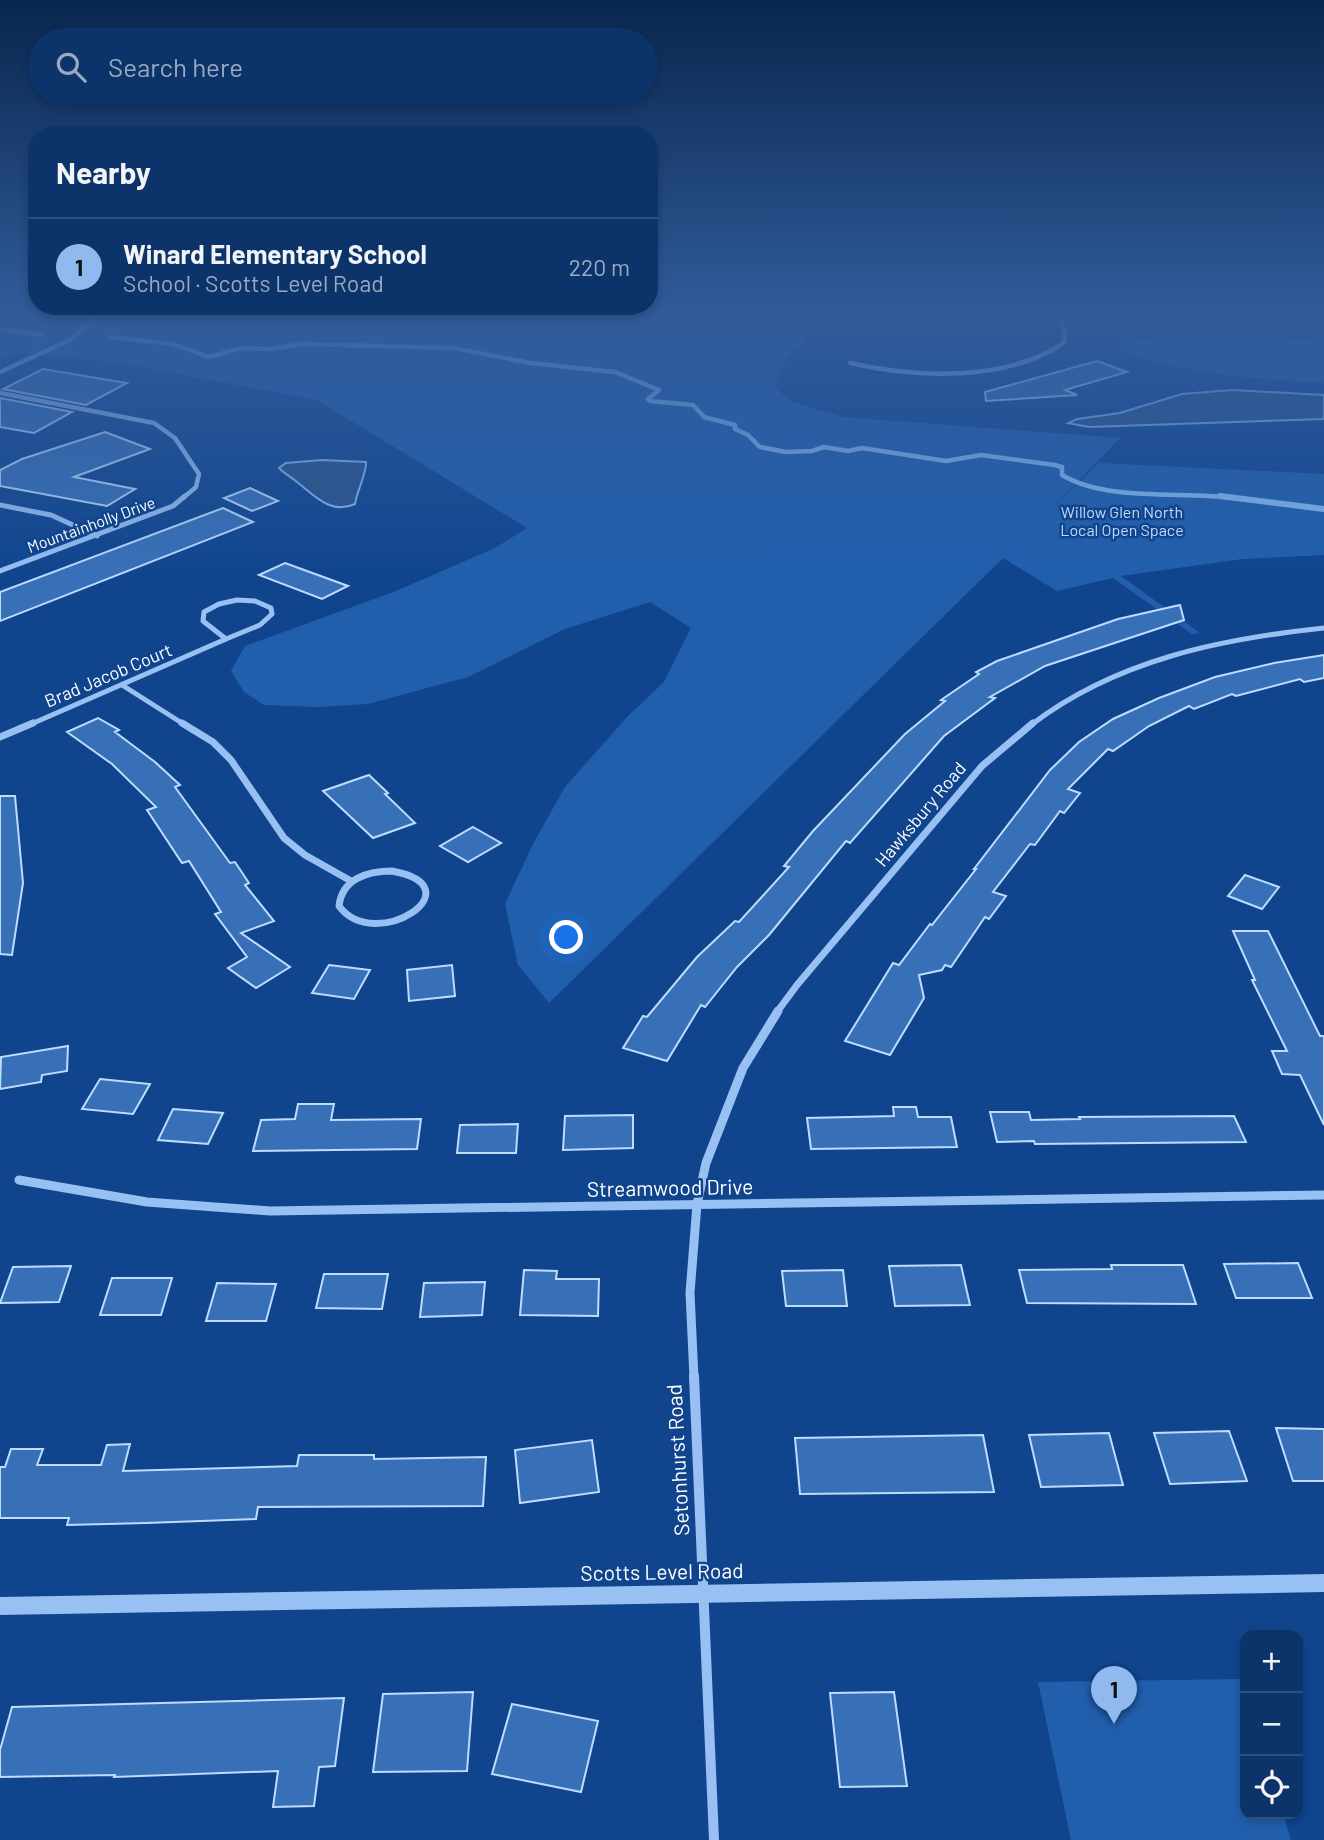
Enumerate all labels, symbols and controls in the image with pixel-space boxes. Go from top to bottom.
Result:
search box [28,28,658,105]
icon: search [52,48,90,86]
text: Search here [108,51,243,82]
text: Nearby [56,154,151,190]
text: Winard Elementary School [123,238,427,269]
text: 1 [75,253,83,281]
text: 220 m [569,253,630,281]
text: School · Scotts Level Road [123,269,384,297]
street label: Mountainholly Drive [24,492,158,556]
park label: Willow Glen North Local Open Space [1060,502,1184,539]
street label: Brad Jacob Court [41,638,175,712]
street label: Hawksbury Road [870,757,970,871]
your location [549,920,583,954]
street label: Streamwood Drive [587,1173,753,1201]
street label: Setonhurst Road [661,1383,693,1537]
street label: Scotts Level Road [580,1557,744,1585]
map controls [1240,1630,1303,1819]
button: + [1240,1630,1303,1693]
pin: 1 [1091,1666,1137,1724]
button: − [1240,1693,1303,1756]
button: locate [1240,1756,1303,1819]

